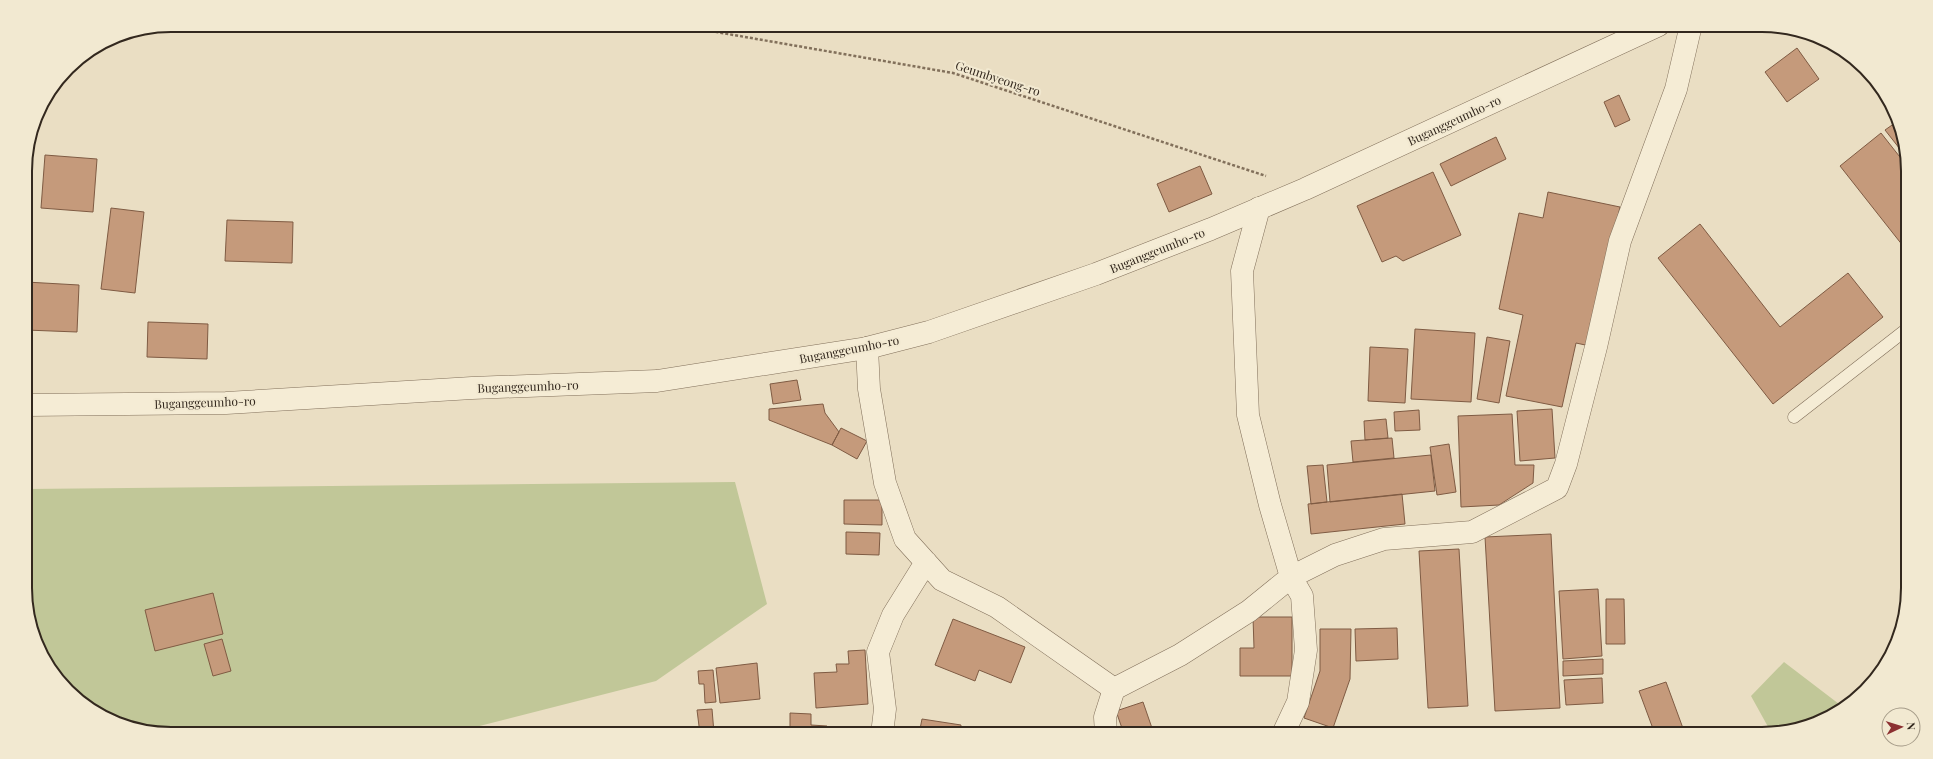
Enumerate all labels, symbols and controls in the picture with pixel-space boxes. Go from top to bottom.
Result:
street label: Geumbyeong-ro [954,57,1043,99]
street label: Buganggeumho-ro [1405,91,1504,149]
street label: Buganggeumho-ro [1107,223,1207,276]
street label: Buganggeumho-ro [798,331,901,367]
street label: Buganggeumho-ro [477,376,579,396]
street label: Buganggeumho-ro [154,392,256,412]
north arrow [1881,707,1921,747]
text: N [1904,722,1919,731]

